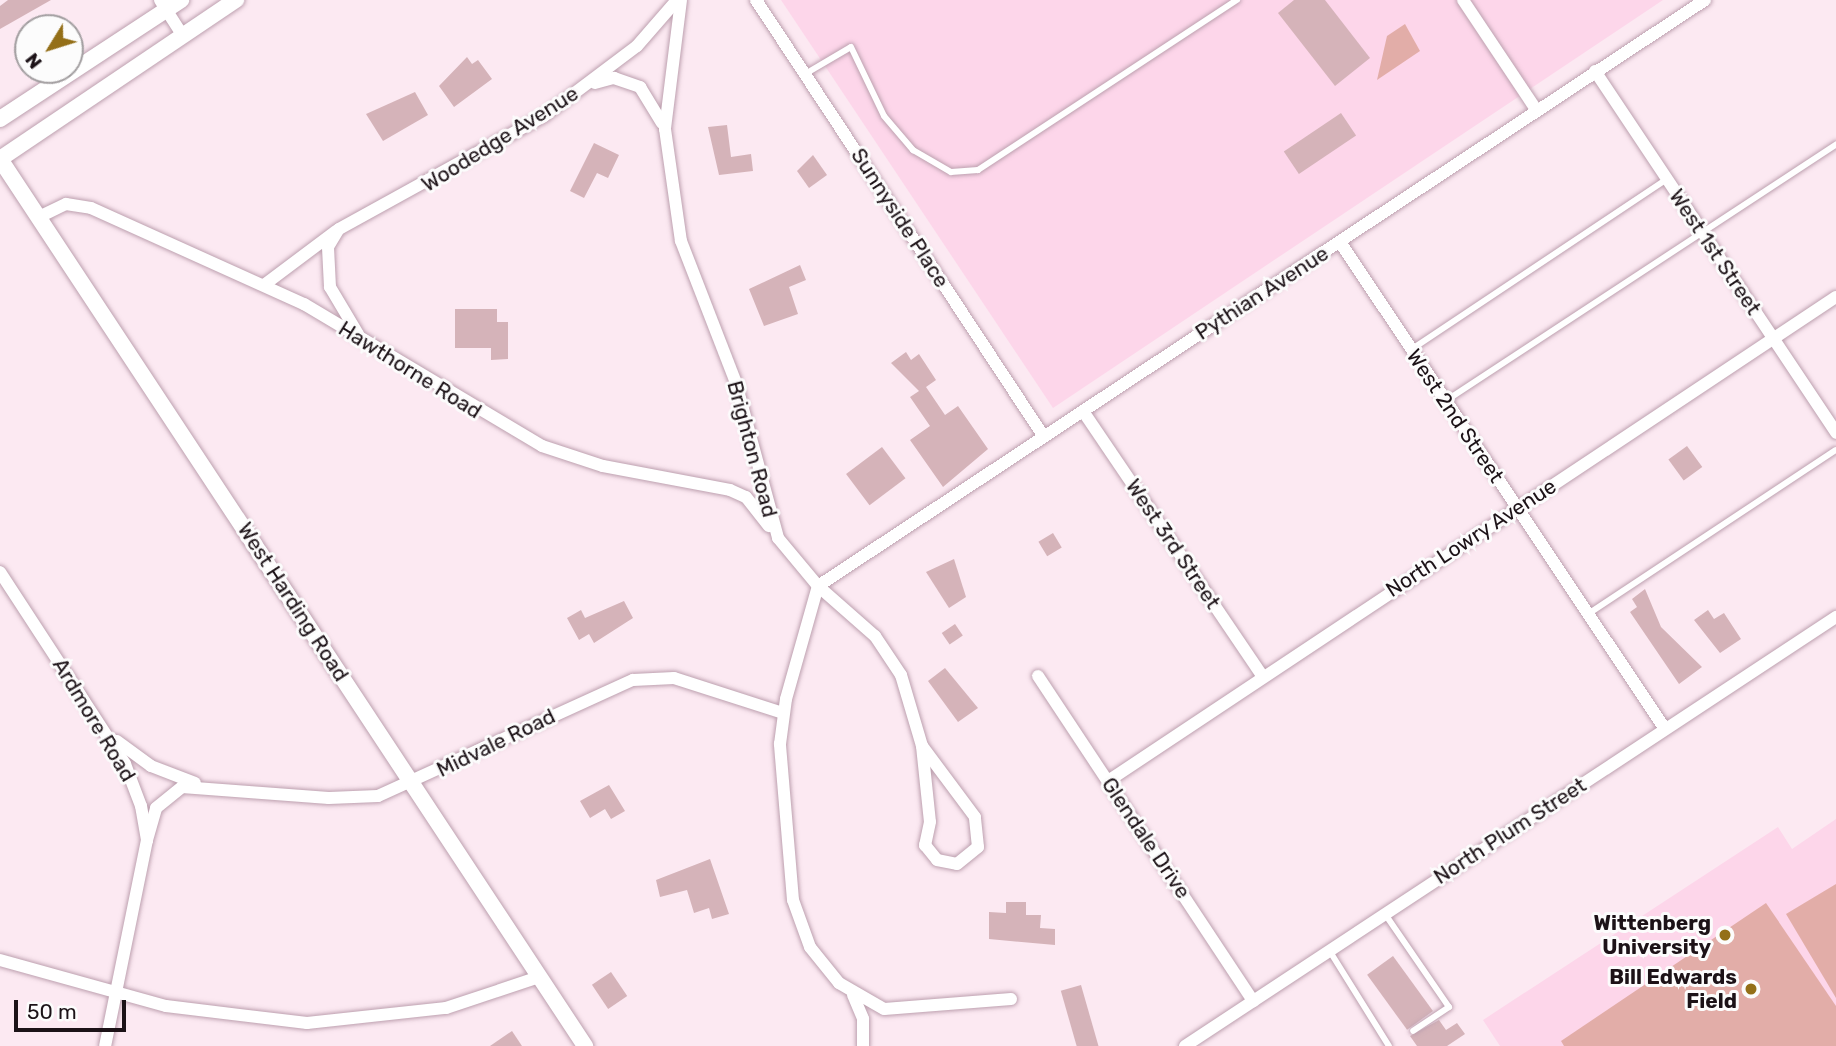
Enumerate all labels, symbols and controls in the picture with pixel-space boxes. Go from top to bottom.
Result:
north arrow [14,14,84,84]
text: N [20,49,47,73]
street label: Woodedge Avenue [417,81,583,197]
street label: Sunnyside Place [846,144,954,292]
street label: West 1st Street [1664,184,1766,320]
street label: Pythian Avenue [1190,240,1334,346]
street label: Hawthorne Road [334,316,486,424]
street label: West 2nd Street [1401,344,1509,488]
street label: Brighton Road [722,378,782,520]
street label: North Lowry Avenue [1381,473,1561,603]
street label: West 3rd Street [1120,474,1226,614]
street label: West Harding Road [232,518,354,686]
street label: Ardmore Road [47,654,141,786]
street label: Midvale Road [433,703,559,783]
street label: North Plum Street [1429,772,1591,890]
street label: Glendale Drive [1096,773,1196,903]
place label: Wittenberg University [1593,910,1711,960]
marker: Wittenberg University [1717,927,1733,943]
place label: Bill Edwards Field [1609,964,1737,1014]
marker: Bill Edwards Field [1743,981,1759,997]
scale bar [18,986,130,1030]
text: 50 m [27,999,77,1024]

